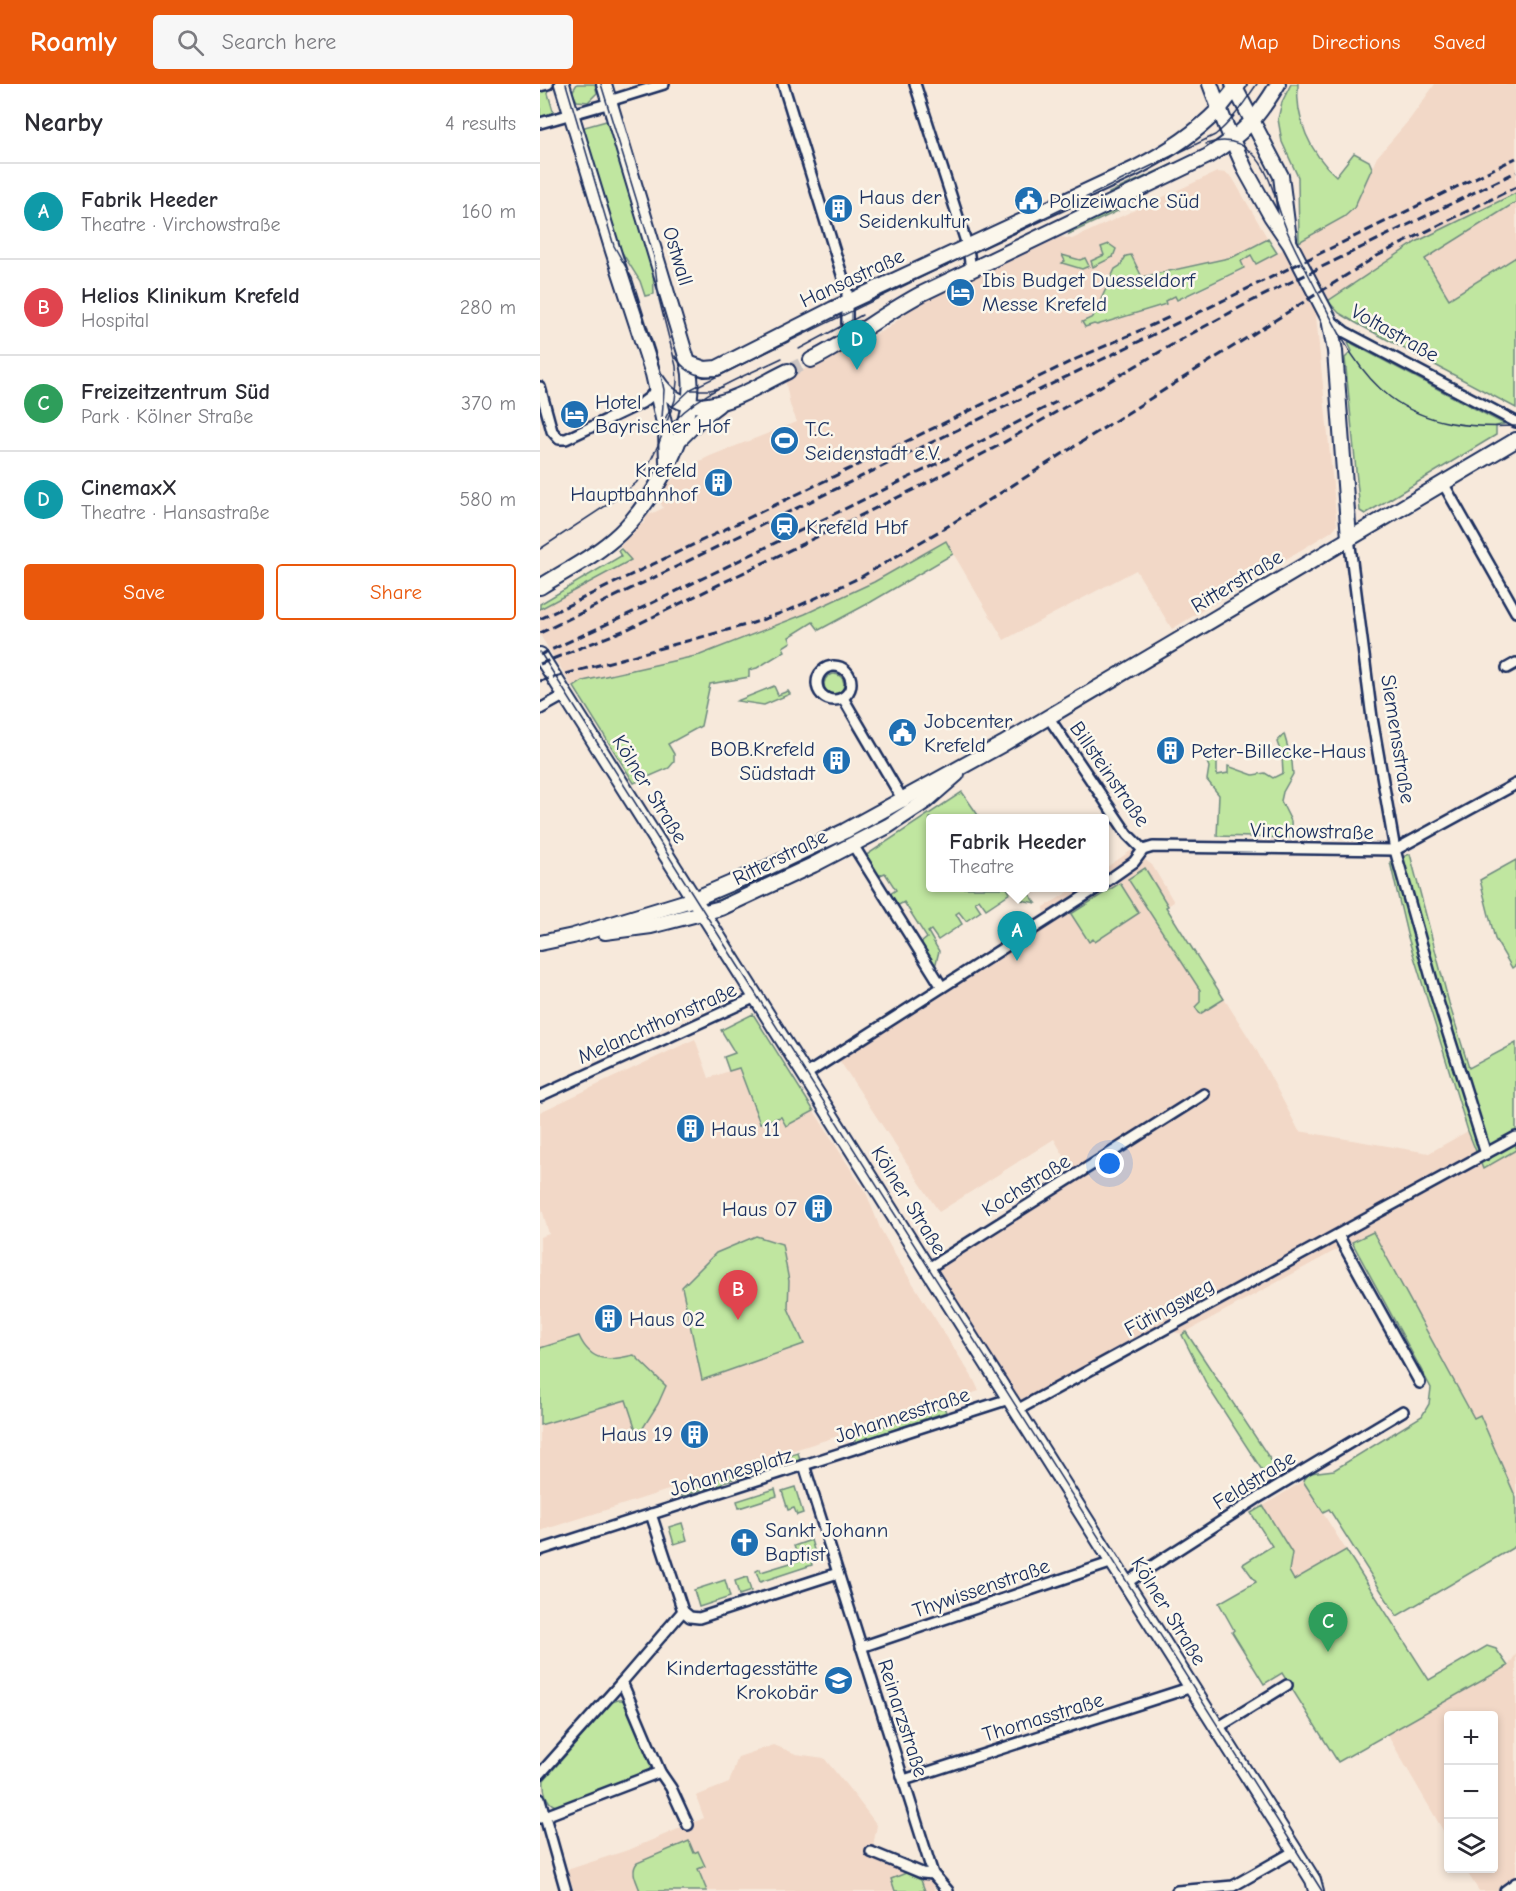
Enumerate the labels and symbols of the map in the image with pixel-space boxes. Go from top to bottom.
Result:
place label: Haus der Seidenkultur [859,185,970,233]
public building icon: Polizeiwache Süd [1012,185,1044,217]
place label: Polizeiwache Süd [1049,189,1200,213]
building icon: Haus der Seidenkultur [822,193,854,225]
street label: Ostwall [658,224,698,288]
street label: Hansastraße [796,243,908,313]
place label: Ibis Budget Duesseldorf Messe Krefeld [982,268,1196,316]
hotel icon: Ibis Budget Duesseldorf Messe Krefeld [945,276,977,308]
street label: Voltastraße [1347,299,1443,367]
pin: D [838,320,876,370]
place label: Hotel Bayrischer Hof [595,390,730,438]
hotel icon: Hotel Bayrischer Hof [558,398,590,430]
place label: T.C. Seidenstadt e.V. [805,417,940,465]
sports icon: T.C. Seidenstadt e.V. [768,425,800,457]
place label: Krefeld Hauptbahnhof [570,458,698,506]
building icon: Krefeld Hauptbahnhof [702,466,734,498]
station icon: Krefeld Hbf [769,511,801,543]
place label: Krefeld Hbf [806,515,908,539]
street label: Ritterstraße [1187,544,1287,618]
street label: Siemensstraße [1376,673,1420,805]
place label: Jobcenter Krefeld [924,709,1013,757]
public building icon: Jobcenter Krefeld [887,717,919,749]
street label: Billsteinstraße [1065,717,1155,831]
street label: Kölner Straße [607,731,693,847]
building icon: Peter-Billecke-Haus [1154,735,1186,767]
place label: BOB.Krefeld Südstadt [710,737,816,785]
place label: Peter-Billecke-Haus [1191,739,1366,763]
building icon: BOB.Krefeld Südstadt [820,745,852,777]
street label: Virchowstraße [1250,818,1374,844]
street label: Ritterstraße [729,824,831,890]
pin: A [998,912,1036,961]
street label: Melanchthonstraße [574,977,740,1069]
building icon: Haus 11 [674,1113,706,1145]
place label: Haus 11 [711,1117,780,1141]
street label: Kölner Straße [866,1142,952,1258]
street label: Kochstraße [978,1149,1074,1221]
your location [1095,1149,1124,1178]
building icon: Haus 07 [802,1193,834,1225]
place label: Haus 07 [722,1197,797,1221]
pin: B [718,1270,758,1320]
street label: Fütingsweg [1120,1273,1218,1341]
building icon: Haus 02 [592,1303,624,1335]
place label: Haus 02 [629,1307,705,1331]
street label: Johannesstraße [832,1382,972,1448]
building icon: Haus 19 [678,1418,710,1450]
place label: Haus 19 [601,1422,673,1446]
street label: Johannesplatz [667,1443,795,1501]
street label: Feldstraße [1209,1445,1299,1515]
place label: Sankt Johann Baptist [765,1518,888,1566]
church icon: Sankt Johann Baptist [728,1526,760,1558]
street label: Thywissenstraße [909,1553,1053,1623]
street label: Kölner Straße [1126,1553,1212,1669]
pin: C [1308,1602,1348,1652]
place label: Kindertagesstätte Krokobär [666,1656,819,1704]
street label: Reinarzstraße [873,1656,933,1780]
school or university icon: Kindertagesstätte Krokobär [823,1664,855,1696]
street label: Thomasstraße [980,1687,1106,1747]

